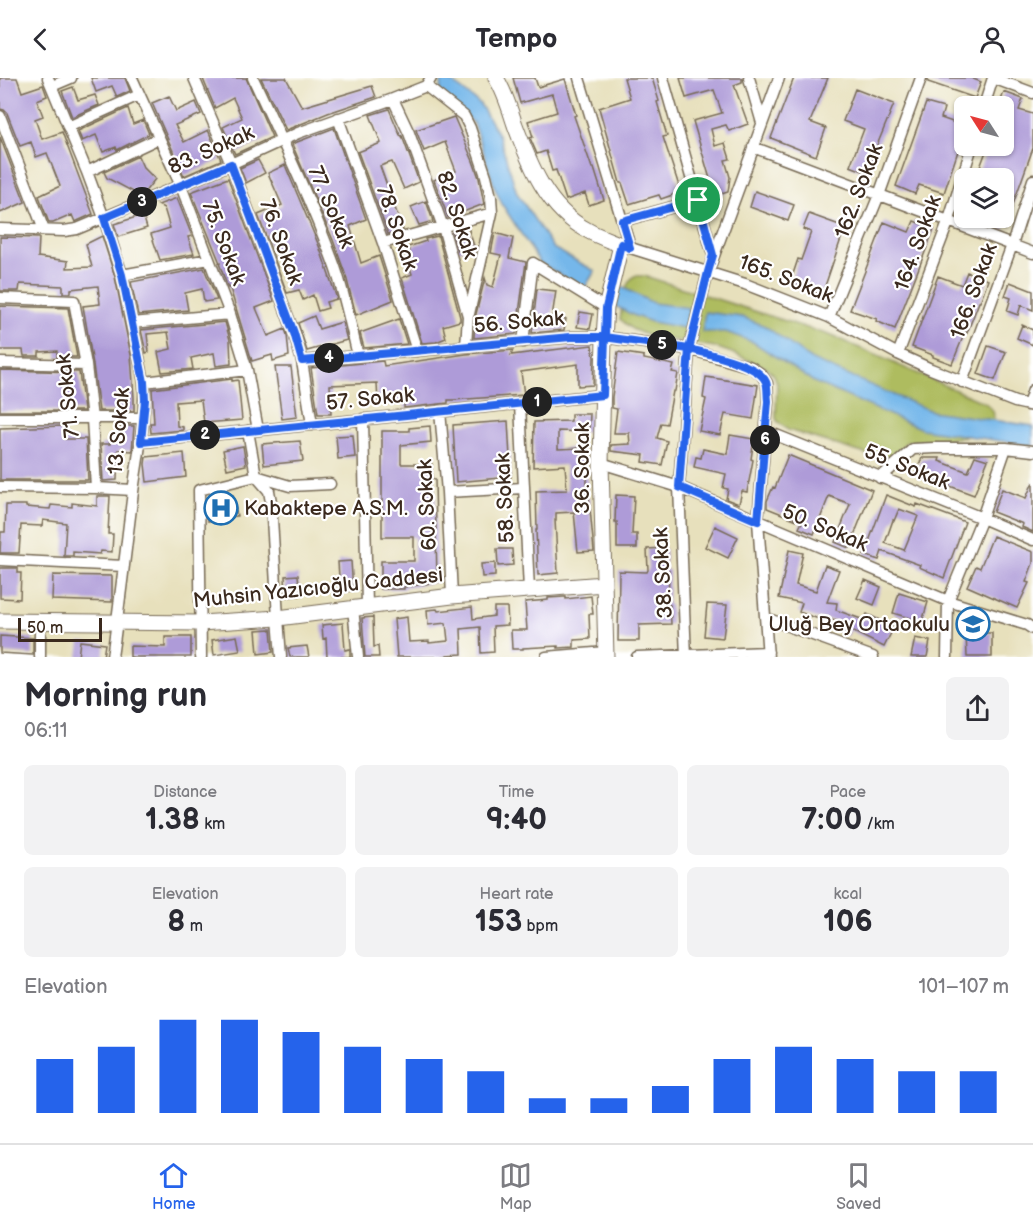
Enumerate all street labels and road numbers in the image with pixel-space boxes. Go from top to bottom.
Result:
street label: 83. Sokak [164,120,258,180]
street label: 162. Sokak [830,139,889,242]
street label: 77. Sokak [303,162,360,252]
street label: 82. Sokak [431,168,483,263]
street label: 78. Sokak [371,182,423,275]
street label: 164. Sokak [889,191,947,294]
street label: 76. Sokak [254,196,308,289]
street label: 75. Sokak [196,197,252,289]
street label: 166. Sokak [945,239,1003,342]
street label: 165. Sokak [735,250,837,309]
street label: 56. Sokak [473,306,566,338]
street label: 71. Sokak [51,352,85,439]
street label: 57. Sokak [325,382,416,416]
street label: 13. Sokak [103,386,135,475]
street label: 36. Sokak [570,421,595,514]
street label: 55. Sokak [861,439,954,496]
street label: 58. Sokak [490,452,520,544]
street label: 60. Sokak [412,458,442,551]
street label: 50. Sokak [778,499,872,557]
street label: 38. Sokak [648,526,678,619]
street label: Muhsin Yazıcıoğlu Caddesi [192,562,444,614]

